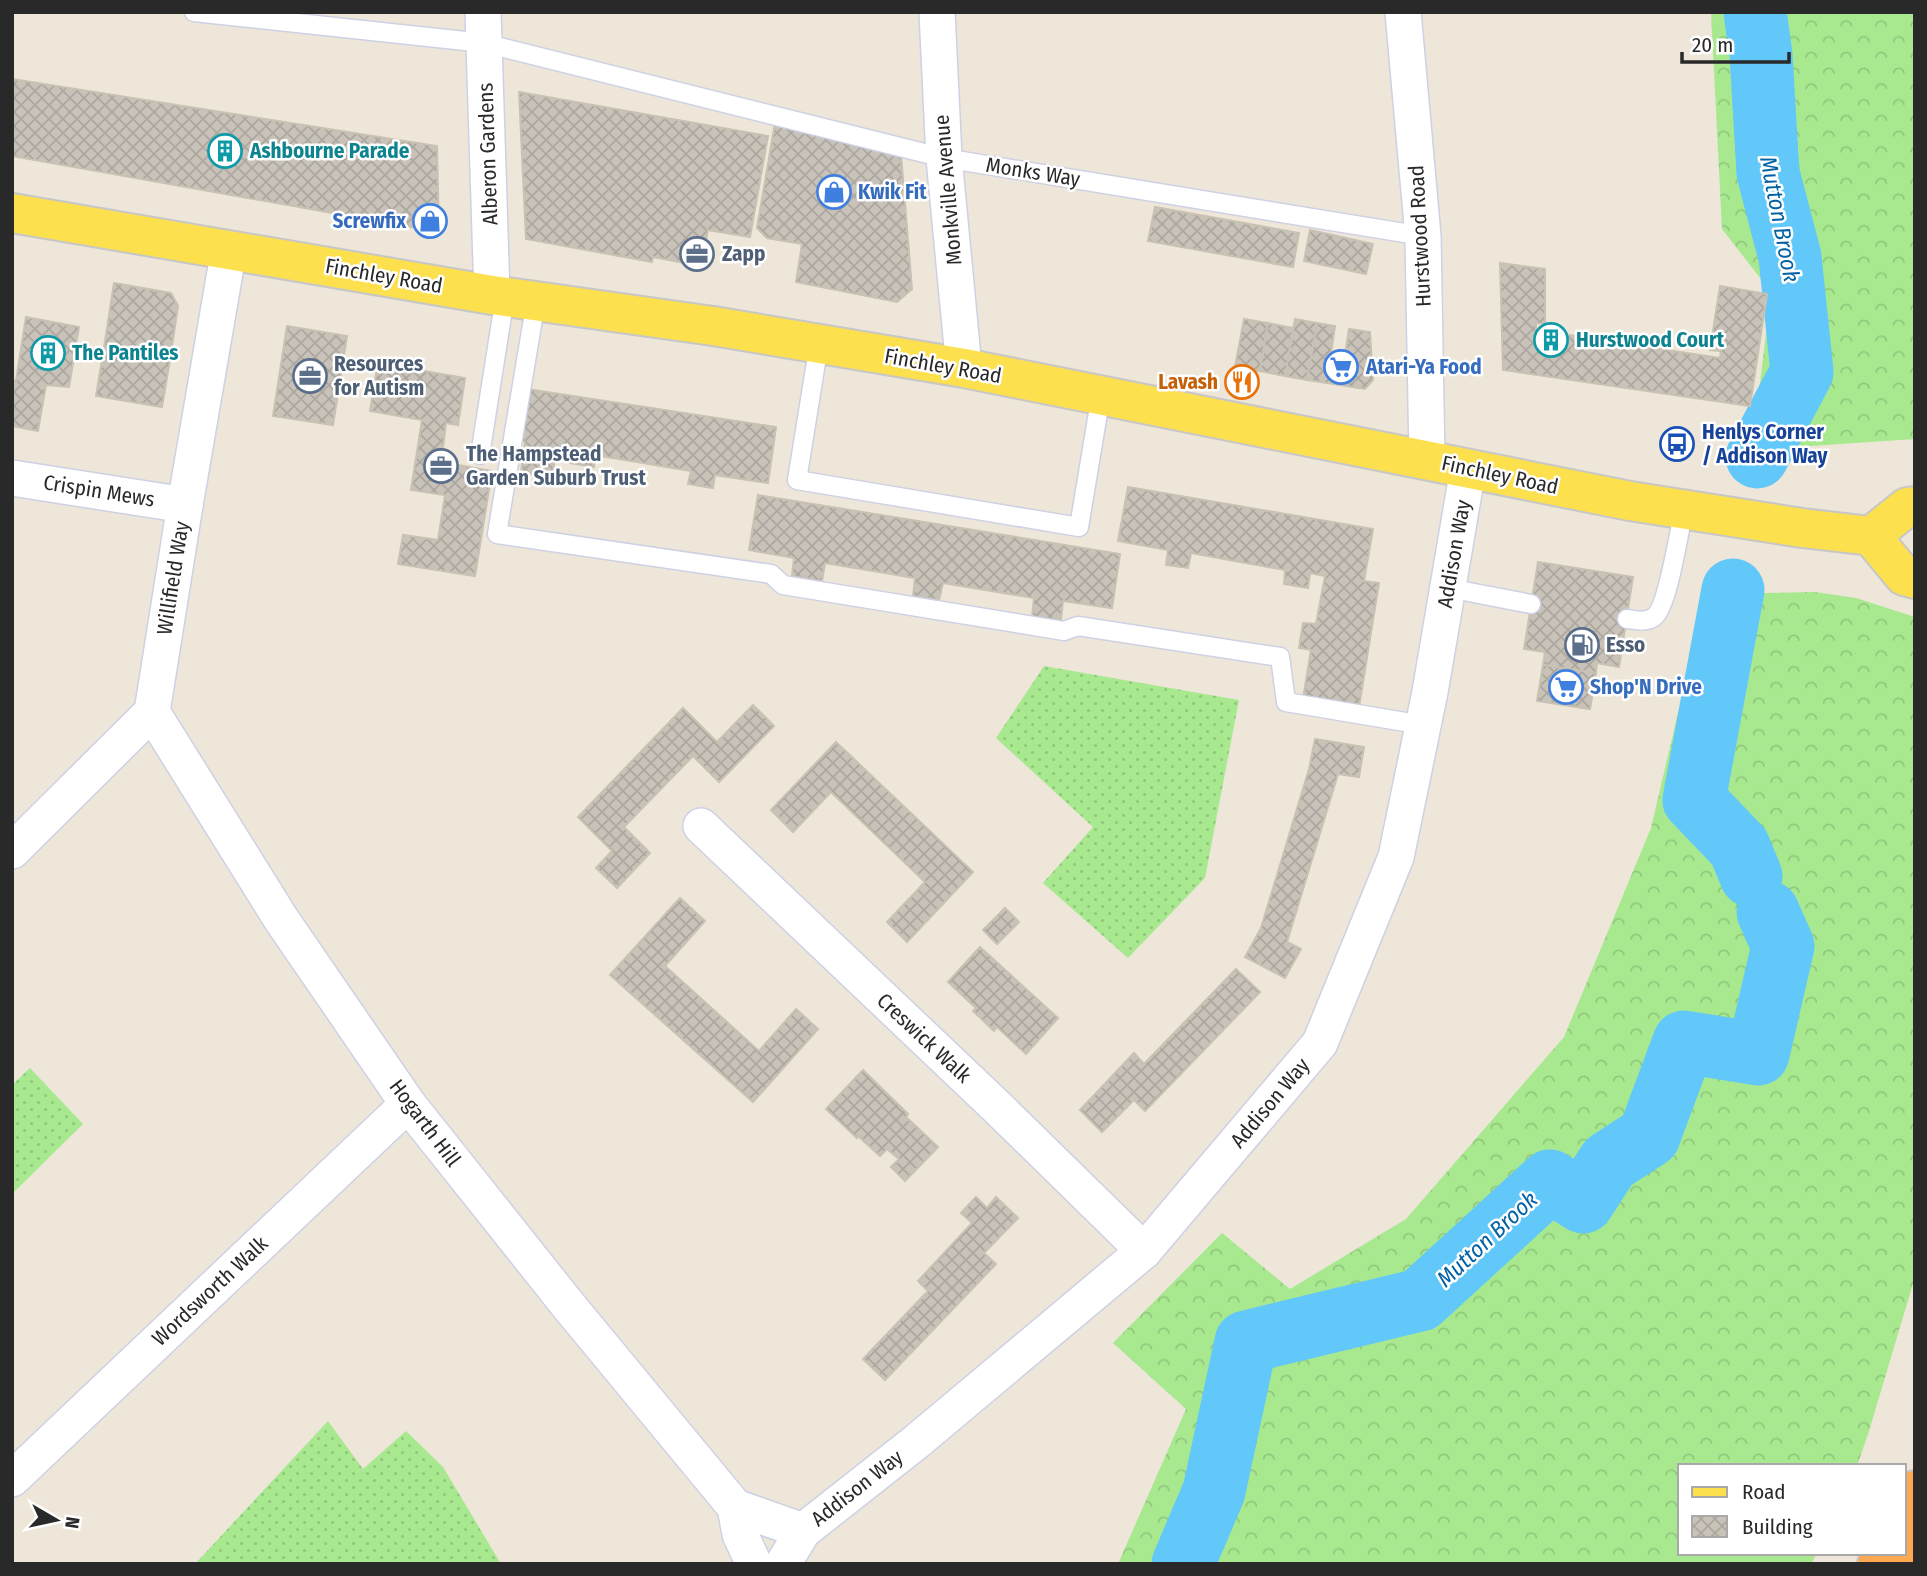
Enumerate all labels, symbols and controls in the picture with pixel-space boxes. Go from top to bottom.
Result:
scale bar [1682,21,1789,65]
text: 20 m [1692,32,1733,58]
street label: Alberon Gardens [473,82,503,226]
street label: Monkville Avenue [928,114,968,266]
building icon: Ashbourne Parade [206,132,244,170]
place label: Ashbourne Parade [249,138,410,164]
street label: Monks Way [984,152,1083,192]
water label: Mutton Brook [1754,154,1806,284]
street label: Hurstwood Road [1403,164,1437,308]
shop icon: Kwik Fit [815,173,853,211]
place label: Kwik Fit [858,179,927,205]
shop icon: Screwfix [411,202,449,240]
place label: Screwfix [332,208,407,234]
office icon: Zapp [678,235,716,273]
place label: Zapp [722,241,765,267]
street label: Finchley Road [323,253,445,299]
building icon: Hurstwood Court [1532,321,1570,359]
place label: Hurstwood Court [1576,327,1725,353]
building icon: The Pantiles [29,334,67,372]
place label: The Pantiles [72,340,179,366]
street label: Finchley Road [882,343,1004,389]
supermarket icon: Atari-Ya Food [1322,348,1360,386]
place label: Resources for Autism [334,351,424,401]
place label: Atari-Ya Food [1365,354,1482,380]
office icon: Resources for Autism [291,357,329,395]
restaurant icon: Lavash [1223,363,1261,401]
place label: Lavash [1158,369,1218,395]
place label: Henlys Corner / Addison Way [1702,419,1828,469]
bus stop icon: Henlys Corner / Addison Way [1658,425,1696,463]
place label: The Hampstead Garden Suburb Trust [466,441,646,491]
office icon: The Hampstead Garden Suburb Trust [422,447,460,485]
street label: Finchley Road [1439,450,1561,500]
street label: Crispin Mews [41,469,157,513]
street label: Addison Way [1432,497,1476,610]
street label: Willifield Way [151,519,195,637]
fuel station icon: Esso [1563,626,1601,664]
place label: Esso [1606,632,1645,658]
supermarket icon: Shop'N Drive [1547,668,1585,706]
place label: Shop'N Drive [1590,674,1702,700]
street label: Creswick Walk [871,988,977,1088]
street label: Addison Way [1225,1052,1315,1153]
street label: Hogarth Hill [384,1074,467,1172]
water label: Mutton Brook [1431,1185,1543,1293]
street label: Wordsworth Walk [147,1231,273,1351]
street label: Addison Way [806,1444,909,1532]
legend [1678,1464,1906,1555]
text: Road [1742,1479,1786,1505]
north arrow [21,1485,91,1555]
text: Building [1742,1514,1813,1540]
text: N [60,1515,85,1530]

